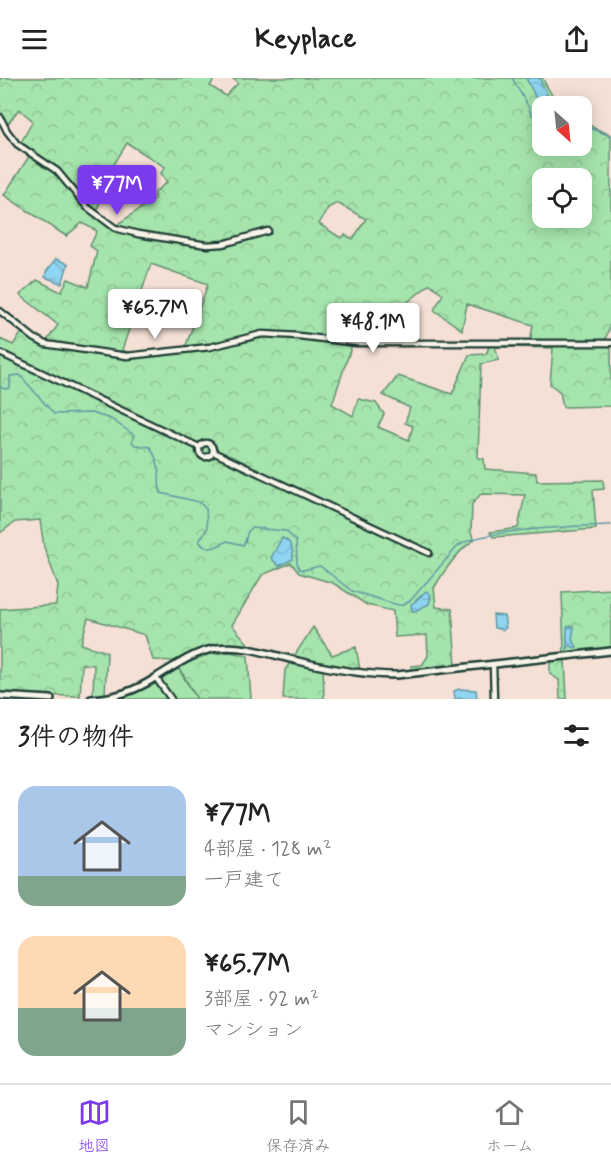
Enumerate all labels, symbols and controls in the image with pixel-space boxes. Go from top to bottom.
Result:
text: Keyplace [255,22,356,57]
icon: menu [18,23,51,56]
icon: share [560,23,593,56]
north arrow [532,96,592,156]
map controls [532,96,592,228]
pin: ¥77M [81,165,153,216]
button: locate [532,168,592,228]
text: ¥77M [91,171,143,198]
pin: ¥65.7M [106,289,204,340]
text: ¥65.7M [122,295,188,322]
pin: ¥48.1M [324,303,422,354]
text: ¥48.1M [341,309,405,336]
icon: filters [560,719,593,752]
text: 3件の物件 [18,721,134,755]
text: ¥77M [204,798,271,832]
icon: home [66,810,138,882]
text: 4部屋 · 128 m² [204,836,332,863]
text: 一戸建て [204,867,284,894]
text: ¥65.7M [204,948,290,982]
icon: home [66,960,138,1032]
text: 3部屋 · 92 m² [204,986,319,1013]
text: マンション [204,1017,303,1044]
tab: 地図 [78,1096,111,1157]
tab: 保存済み [266,1096,330,1157]
tab: ホーム [486,1096,533,1157]

